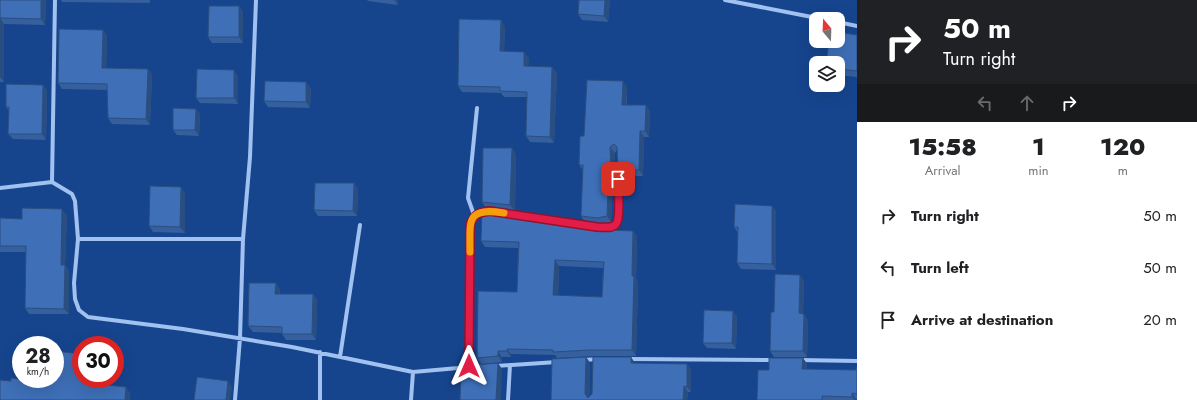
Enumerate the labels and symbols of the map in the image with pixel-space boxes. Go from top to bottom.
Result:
north arrow [809,12,845,48]
pin [601,162,635,196]
speed limit sign: 30 [72,336,124,388]
position arrow [448,345,490,387]

